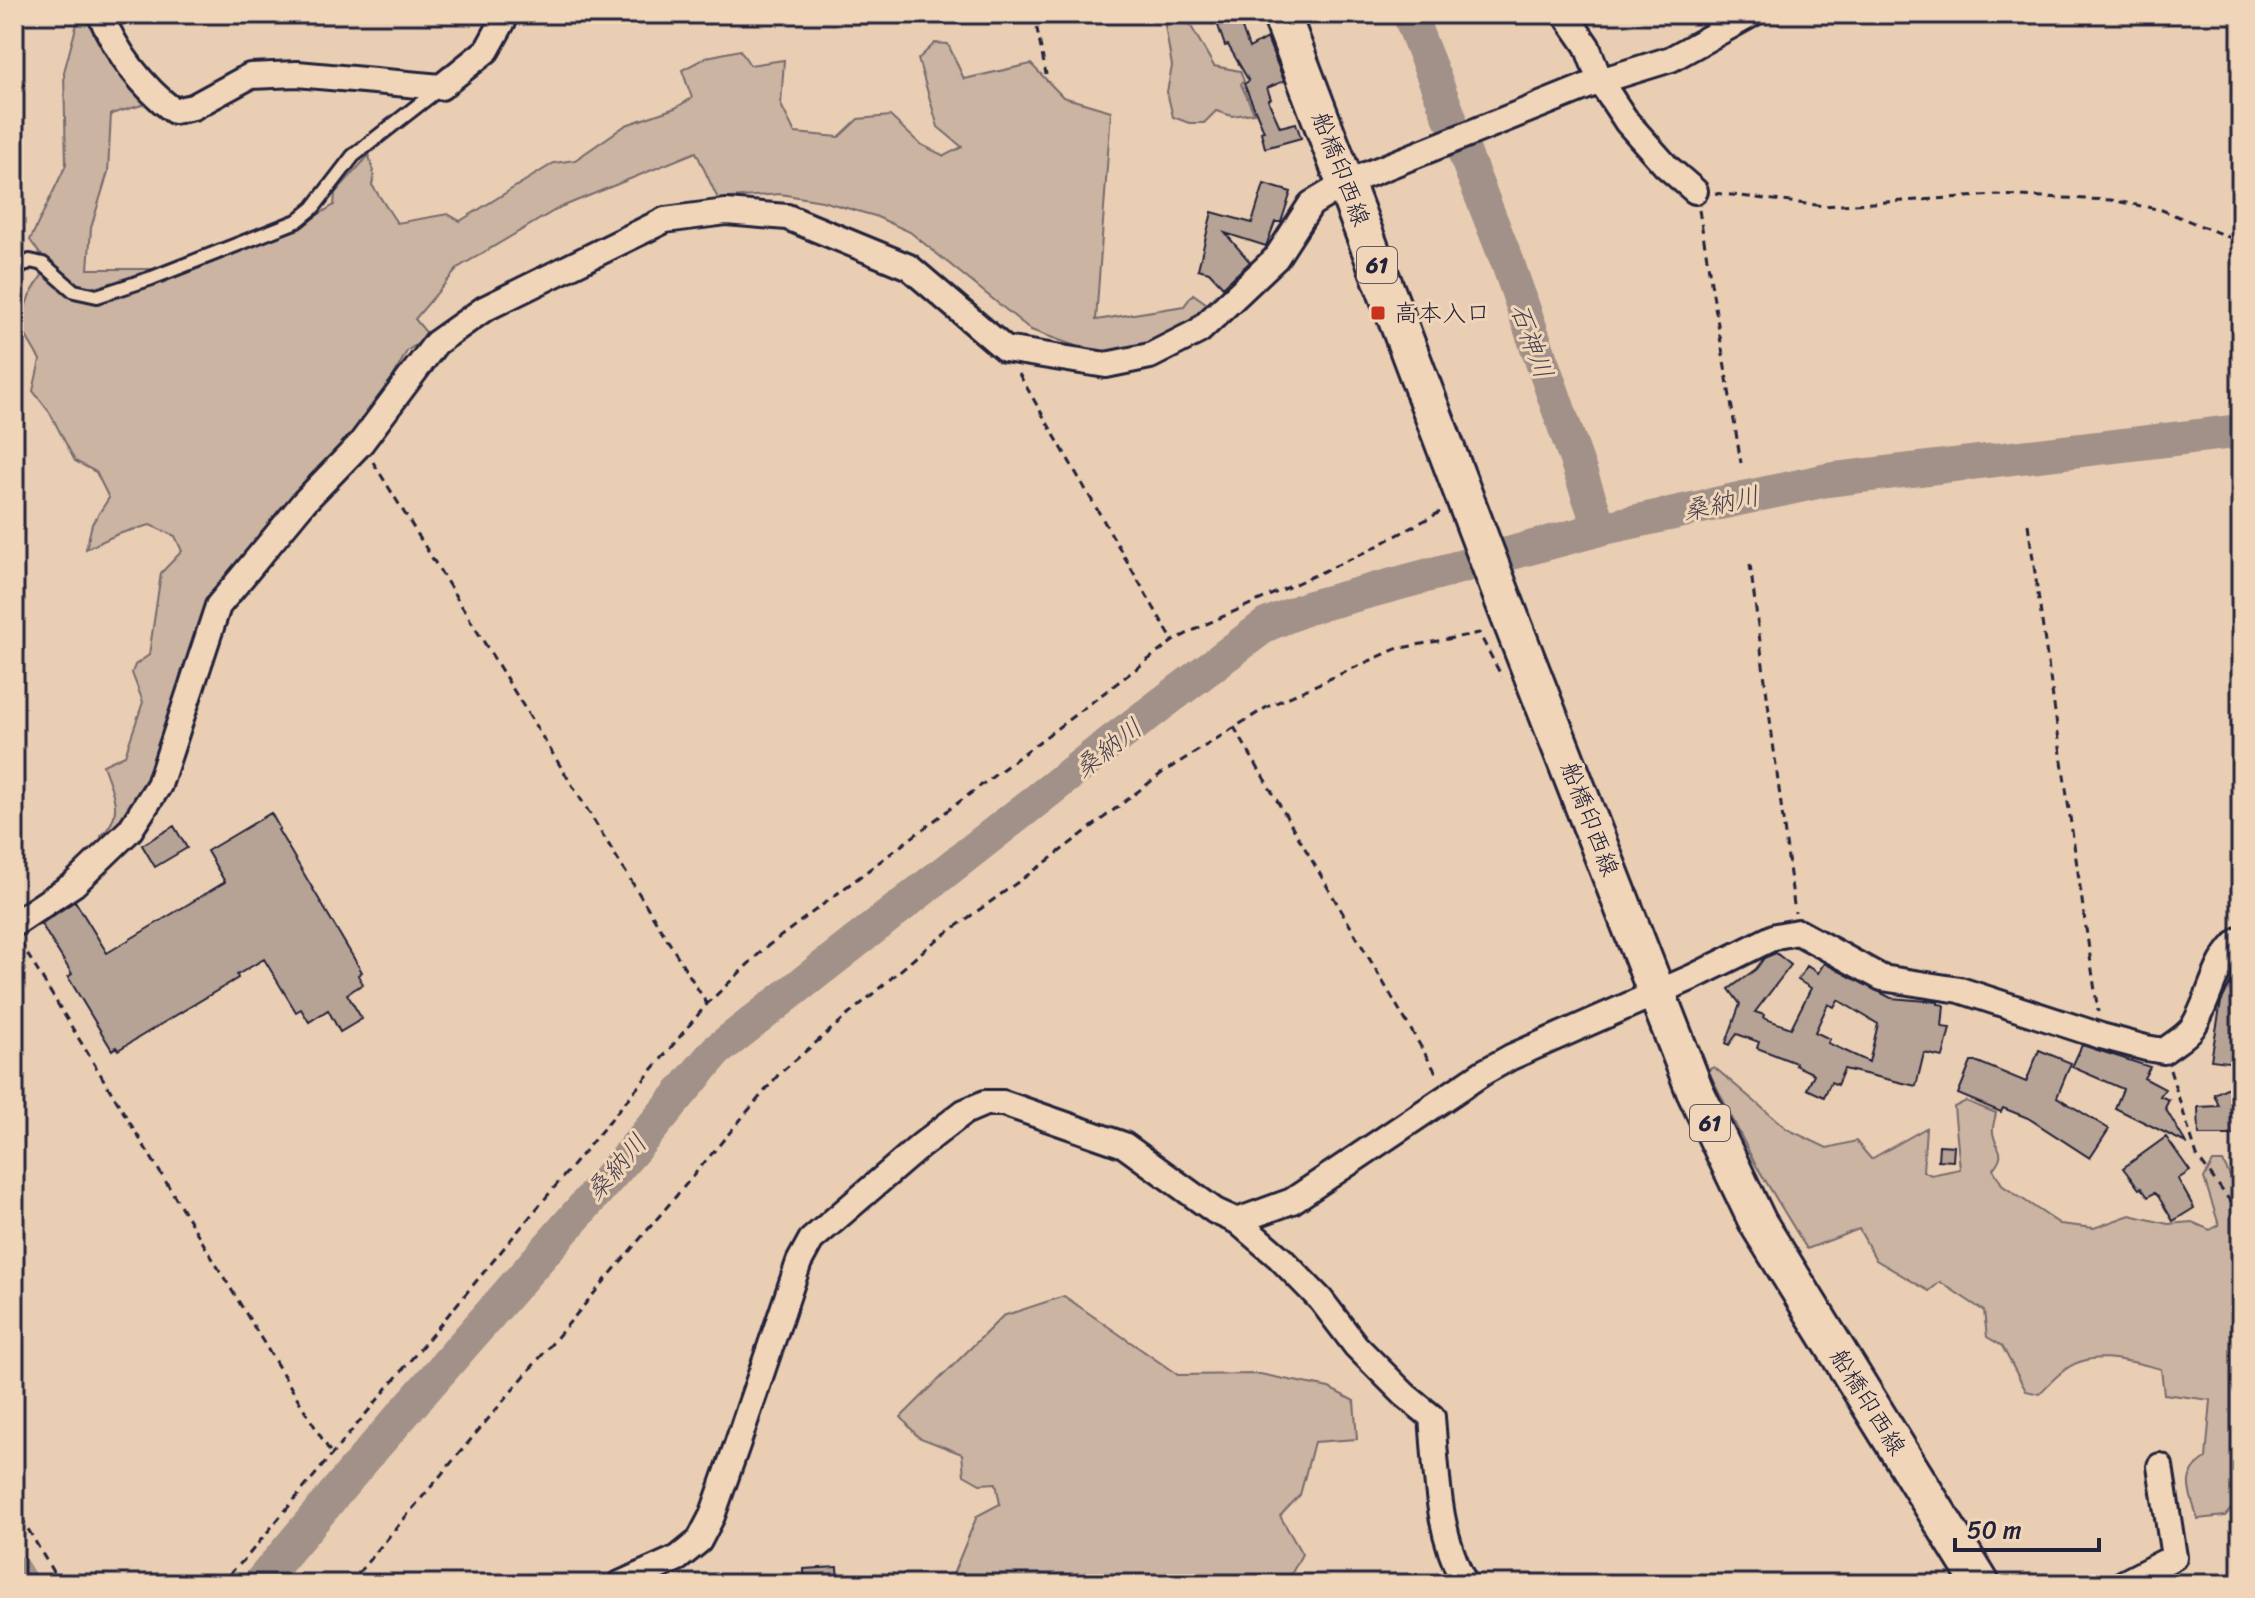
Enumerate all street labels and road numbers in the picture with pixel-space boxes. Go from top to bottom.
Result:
street label: 船橋印西線 [1300,105,1382,233]
road number: 61 [1357,247,1397,283]
street label: 船橋印西線 [1549,755,1631,883]
road number: 61 [1690,1105,1730,1141]
street label: 船橋印西線 [1818,1340,1918,1464]

